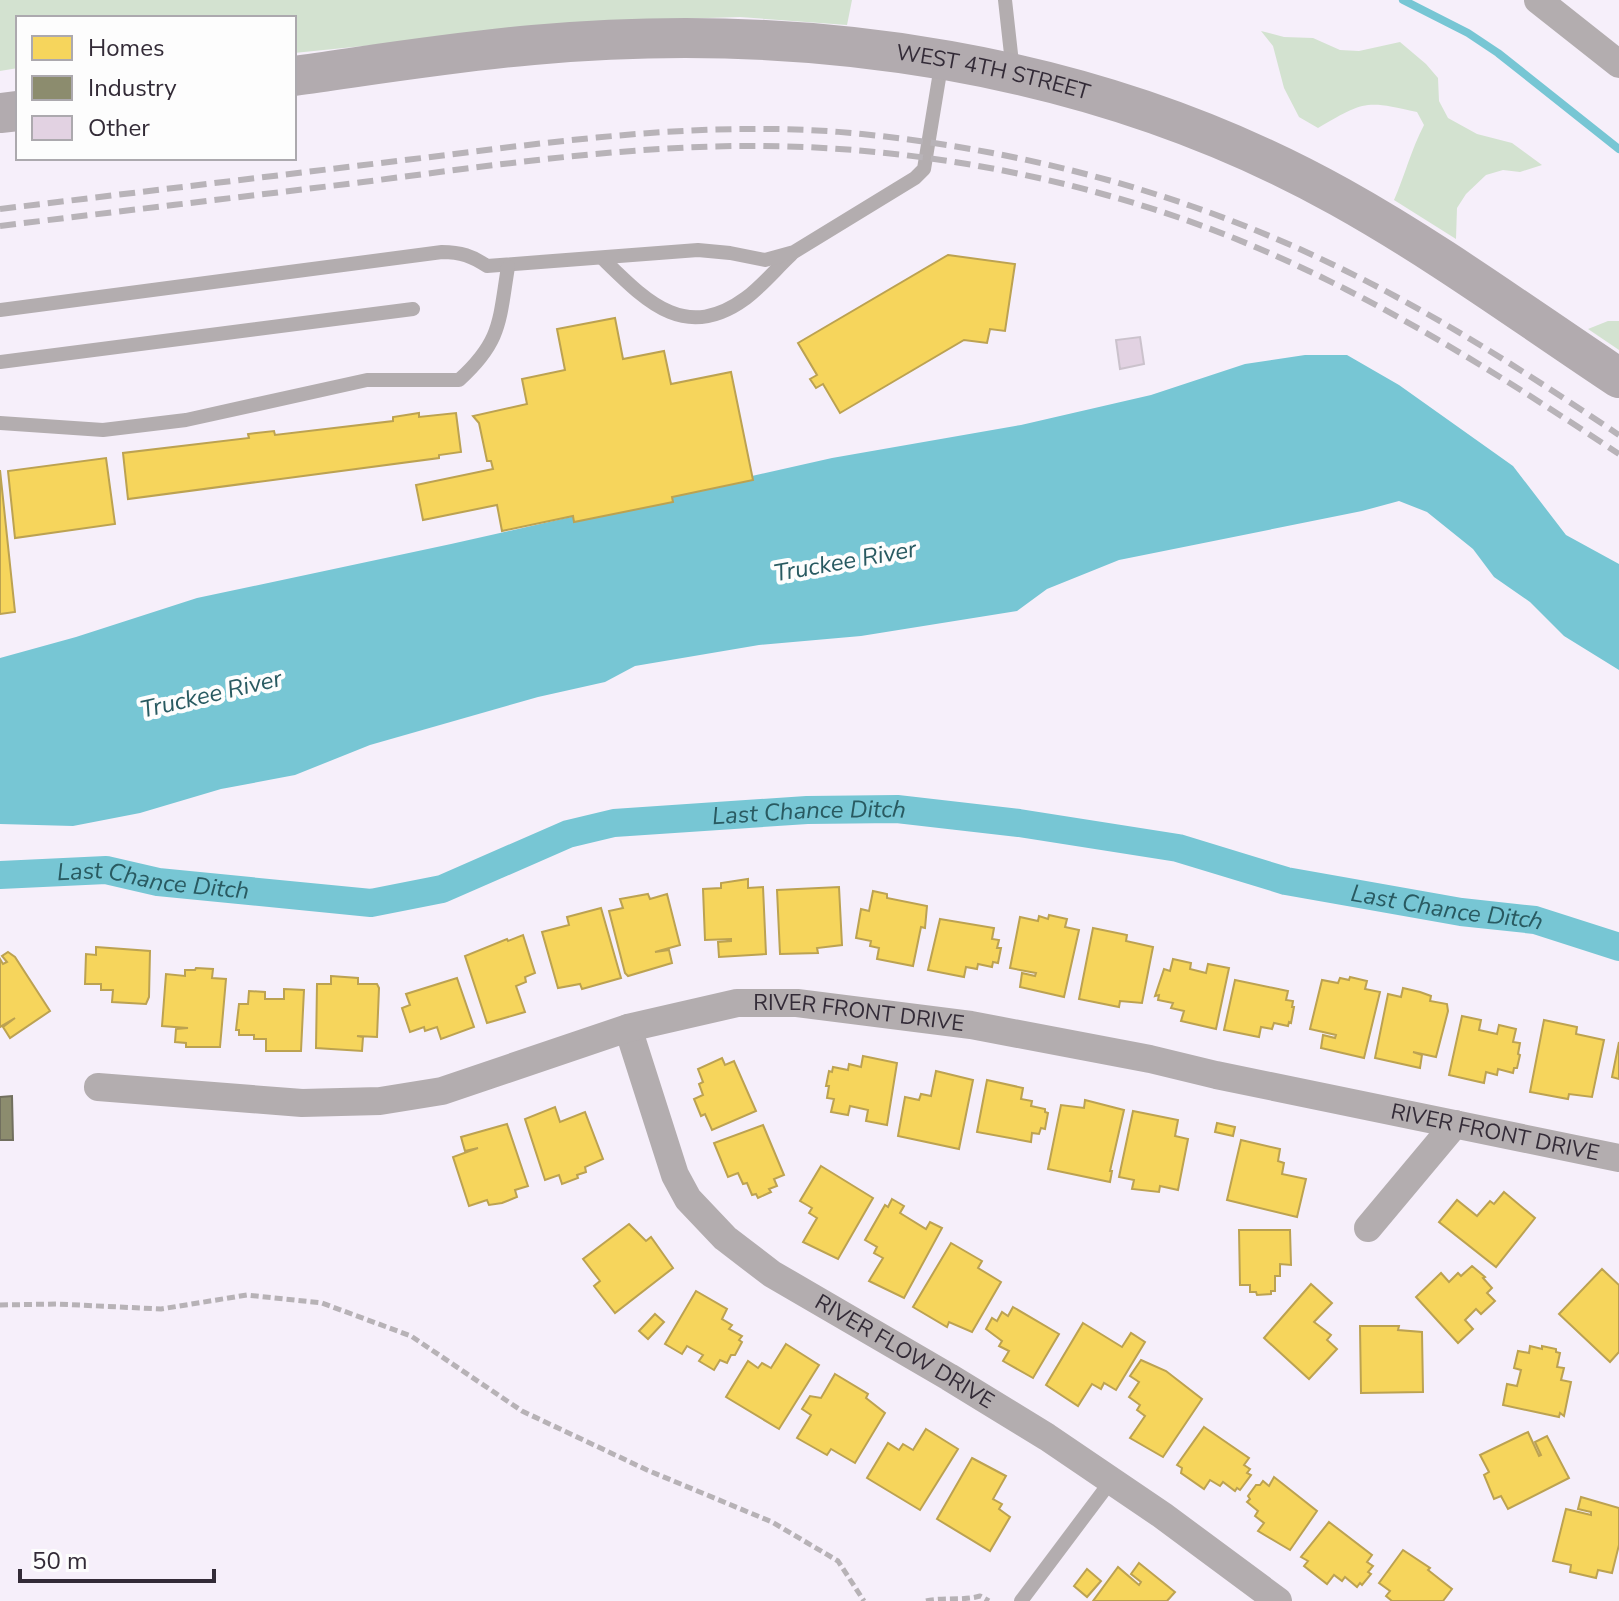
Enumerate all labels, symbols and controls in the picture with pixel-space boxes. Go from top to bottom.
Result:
legend [16,16,296,160]
text: Homes [88,32,164,64]
street label: WEST 4TH STREET [894,38,1094,108]
text: Industry [88,72,177,104]
text: Other [88,112,150,144]
water label: Truckee River [771,532,920,589]
water label: Truckee River [137,662,286,726]
water label: Last Chance Ditch [711,793,908,832]
water label: Last Chance Ditch [56,854,251,907]
water label: Last Chance Ditch [1348,877,1548,938]
street label: RIVER FRONT DRIVE [753,988,966,1039]
street label: RIVER FRONT DRIVE [1388,1096,1602,1169]
street label: RIVER FLOW DRIVE [809,1287,1000,1416]
scale bar [20,1533,214,1583]
text: 50 m [32,1545,88,1577]

